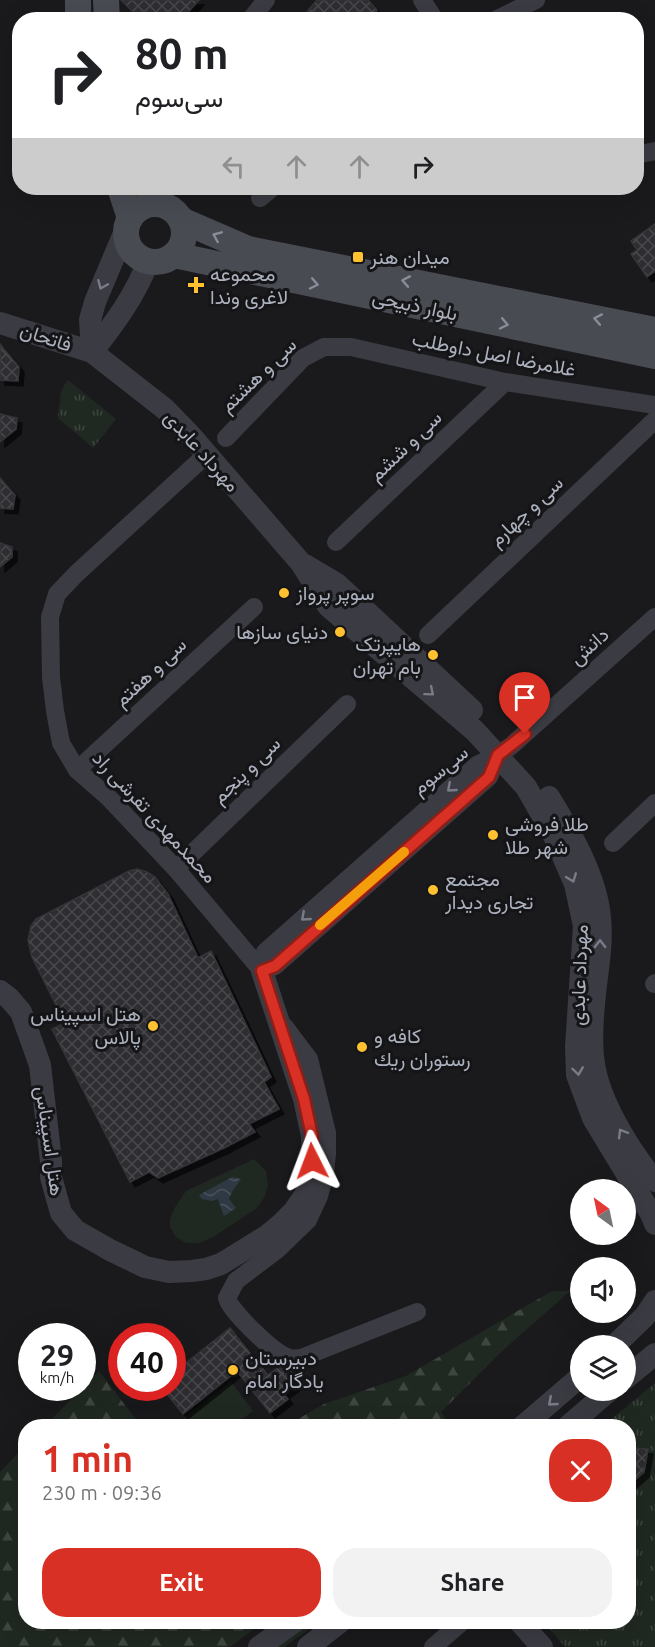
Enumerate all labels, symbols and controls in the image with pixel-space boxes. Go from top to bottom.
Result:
text: 80 m [135,30,229,77]
icon: right [36,36,114,114]
text: سی‌سوم [135,82,223,112]
icon: left [217,150,250,183]
icon: ahead [280,150,313,183]
icon: ahead [343,150,376,183]
icon: right [406,150,439,183]
one-way arrow [213,231,224,243]
place label: میدان هنر [369,245,450,270]
marker: میدان هنر [351,250,365,264]
place label: محموعه لاغری وندا [210,262,288,310]
one-way arrow [402,275,412,288]
marker: محموعه لاغری وندا [187,276,205,294]
one-way arrow [308,277,318,290]
one-way arrow [97,279,109,290]
street label: بلوار ذبیحی [370,284,460,327]
one-way arrow [593,313,603,326]
street label: فاتحان [17,317,75,356]
one-way arrow [499,317,509,330]
street label: غلامرضا اصل داوطلب [410,326,578,383]
street label: سی و هشتم [215,333,302,418]
street label: مهرداد عابدی [158,405,245,497]
street label: سی و ششم [364,405,447,487]
street label: سی و چهارم [484,471,569,553]
place label: سوپر پرواز [295,581,375,607]
marker: سوپر پرواز [277,586,291,600]
place label: دنیای سازها [236,620,328,645]
street label: دانش [564,622,614,670]
marker: دنیای سازها [333,625,347,639]
street label: سی و هفتم [109,632,192,712]
place label: هایپرتک بام تهران [353,632,421,680]
marker: هایپرتک بام تهران [426,648,440,662]
pin [499,672,550,734]
icon: arrive [508,681,541,714]
one-way arrow [423,685,434,696]
street label: سی و پنجم [207,731,287,810]
street label: سی‌سوم [407,740,474,801]
street label: محمدمهدی تفرشی راد [87,746,222,889]
one-way arrow [447,781,458,792]
place label: طلا فروشی شهر طلا [505,812,589,860]
marker: طلا فروشی شهر طلا [486,828,500,842]
place label: مجتمع تجاری دیدار [444,867,533,915]
one-way arrow [564,872,577,882]
marker: مجتمع تجاری دیدار [426,883,440,897]
one-way arrow [301,910,312,921]
street label: مهرداد عابدی [565,924,594,1026]
one-way arrow [594,940,606,949]
place label: هتل اسپیناس پالاس [30,1002,141,1051]
marker: هتل اسپیناس پالاس [146,1019,160,1033]
place label: كافه و رستوران ريك [374,1024,471,1072]
marker: كافه و رستوران ريك [355,1040,369,1054]
one-way arrow [571,1066,583,1075]
street label: هتل اسپیناس [28,1084,70,1198]
position arrow [280,1129,344,1193]
one-way arrow [618,1129,629,1139]
north arrow [570,1179,636,1245]
map controls [570,1179,636,1401]
button: sound [570,1257,636,1323]
speed limit sign: 40 [108,1323,186,1401]
button: layers [570,1335,636,1401]
text: 29 [40,1338,74,1372]
place label: دبیرستان یادگار امام [245,1346,324,1394]
marker: دبیرستان یادگار امام [226,1363,240,1377]
text: km/h [40,1369,74,1386]
one-way arrow [548,1395,559,1406]
text: 1 min [42,1438,133,1479]
button: close [549,1439,612,1502]
text: 230 m · 09:36 [42,1481,162,1504]
button: Exit [42,1548,321,1617]
button: Share [333,1548,612,1617]

